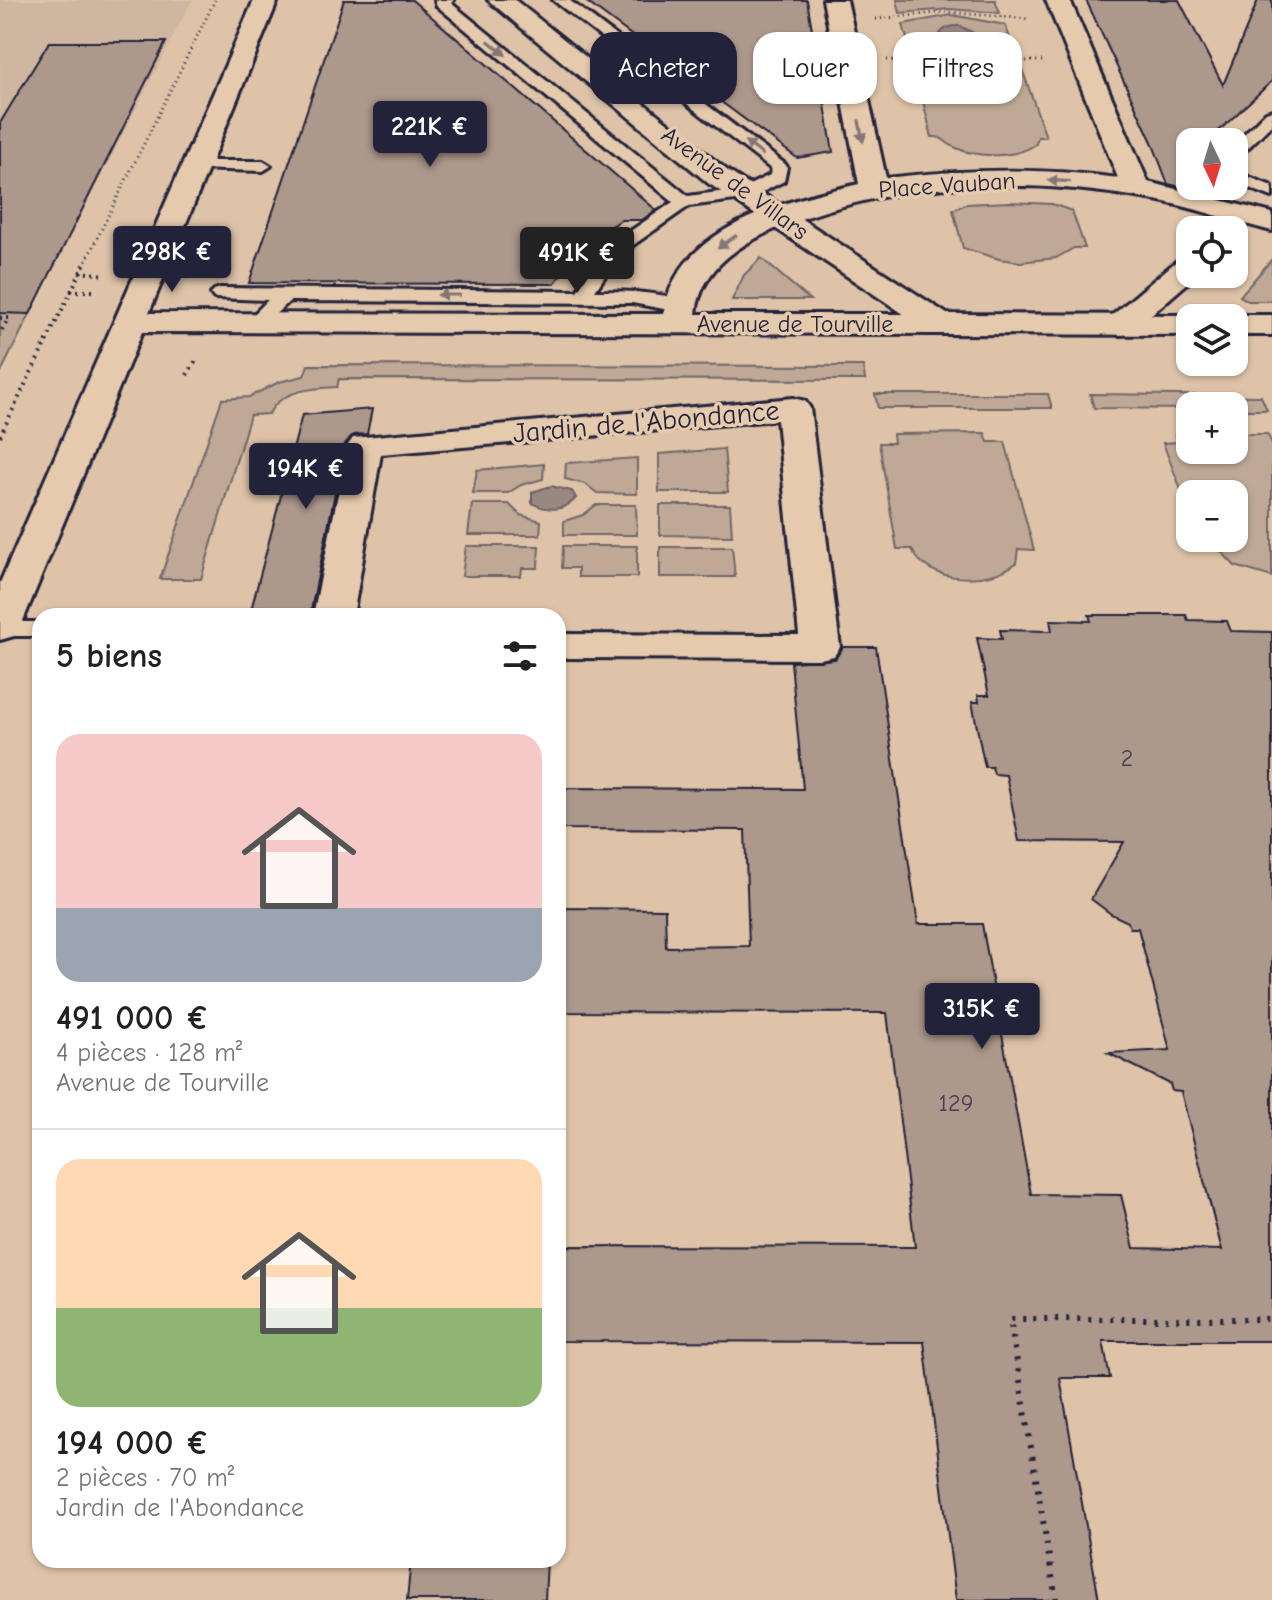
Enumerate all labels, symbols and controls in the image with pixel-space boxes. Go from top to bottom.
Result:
chip: Acheter [590,32,737,104]
chip: Louer [753,32,877,104]
chip: Filtres [893,32,1022,104]
one-way arrow [486,39,506,56]
pin: 221K € [365,101,495,169]
text: 221K € [391,112,469,142]
one-way arrow [855,119,867,144]
street label: Avenue de Villars [656,120,814,246]
north arrow [1176,128,1248,200]
map controls [1176,128,1248,552]
one-way arrow [744,140,764,156]
street label: Place Vauban [878,166,1016,204]
one-way arrow [1046,175,1071,188]
button: locate [1176,216,1248,288]
pin: 298K € [107,226,237,294]
pin: 491K € [512,227,642,295]
one-way arrow [716,235,737,250]
text: 298K € [131,237,213,267]
text: 491K € [538,238,616,268]
one-way arrow [436,289,461,301]
button: layers [1176,304,1248,376]
street label: Avenue de Tourville [697,310,893,338]
button: + [1176,392,1248,464]
street label: Jardin de l'Abondance [512,394,781,450]
pin: 194K € [241,443,371,511]
text: 194K € [267,454,345,484]
button: − [1176,480,1248,552]
icon: filters [498,634,542,678]
text: 5 biens [56,636,162,676]
house number: 2 [1121,744,1133,772]
icon: home [227,786,371,930]
pin: 315K € [917,983,1047,1051]
text: 315K € [943,994,1021,1024]
text: 491 000 € [56,998,209,1038]
text: 4 pièces · 128 m² [56,1038,242,1068]
text: Avenue de Tourville [56,1068,269,1098]
house number: 129 [939,1089,973,1117]
icon: home [227,1211,371,1355]
text: 194 000 € [56,1423,209,1463]
text: 2 pièces · 70 m² [56,1463,234,1493]
text: Jardin de l'Abondance [56,1493,304,1523]

